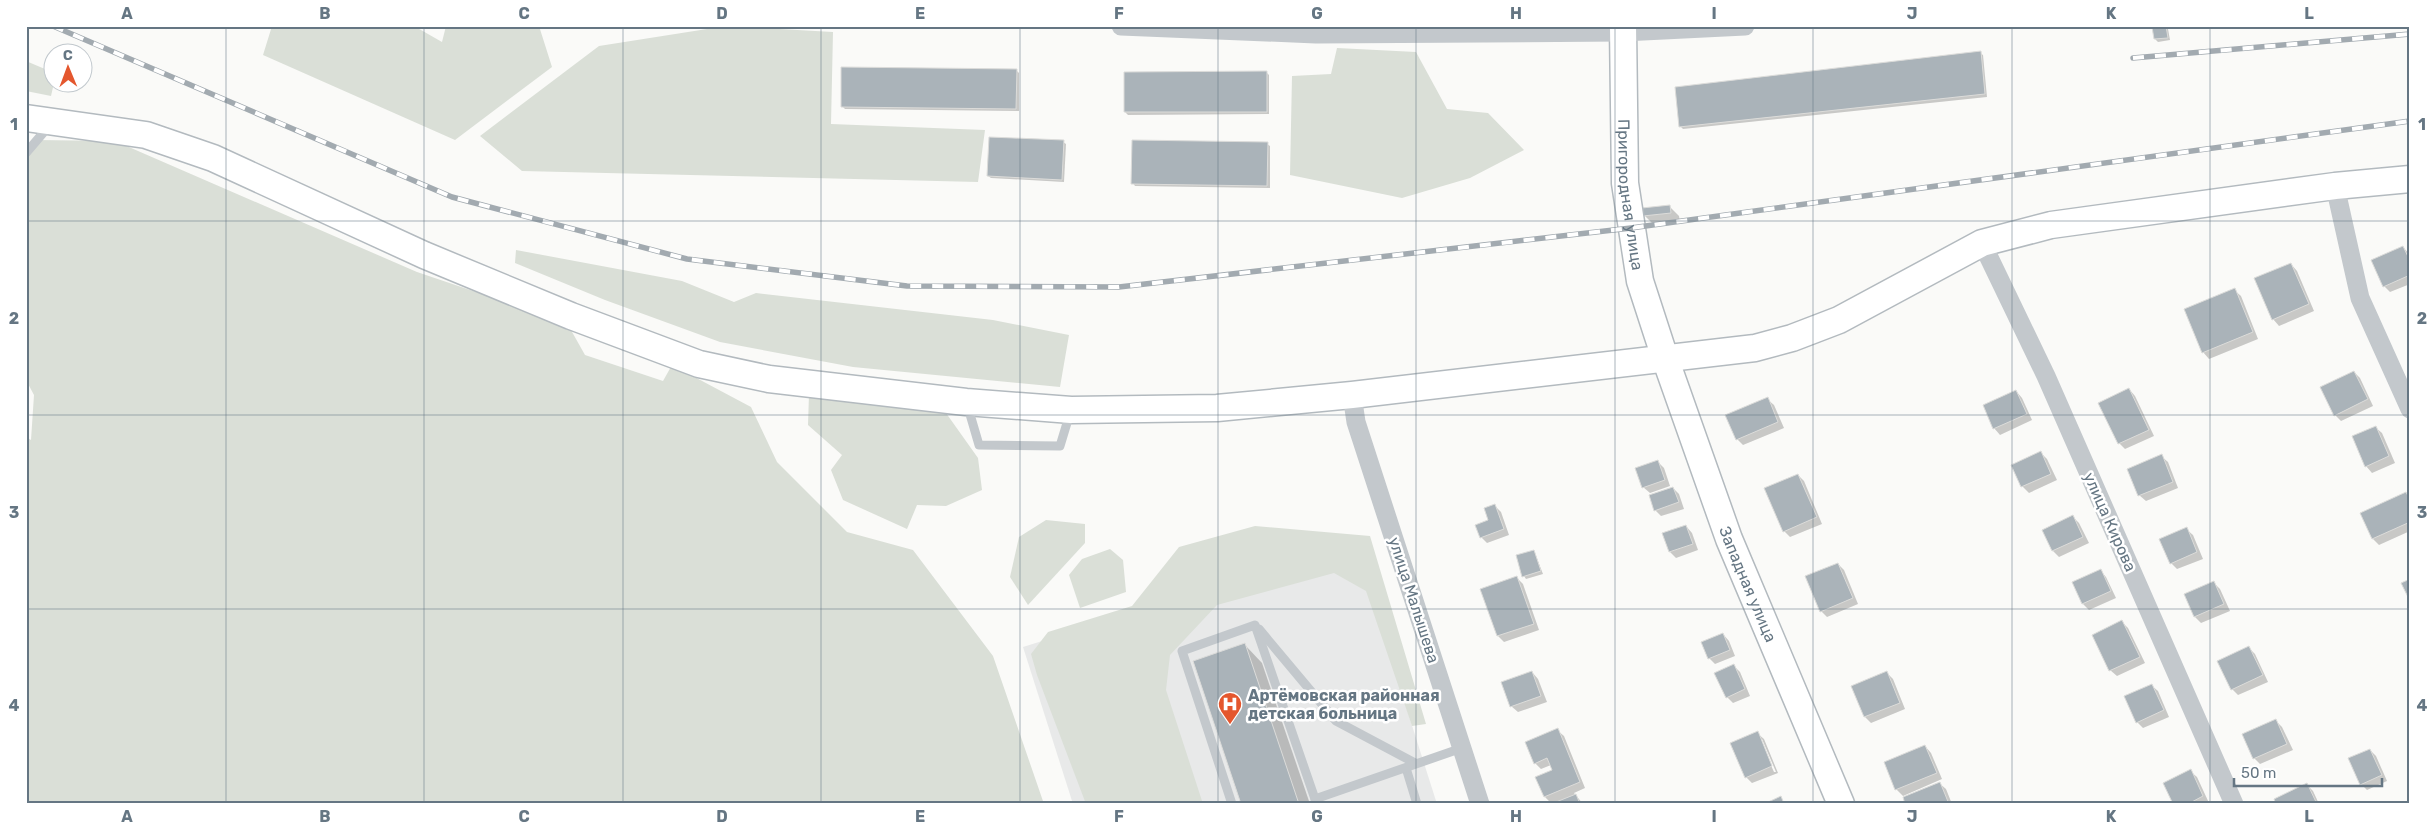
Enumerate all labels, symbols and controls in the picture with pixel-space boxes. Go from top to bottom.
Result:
text: A [121,4,133,23]
text: B [319,4,331,23]
text: C [518,4,530,23]
text: D [716,4,728,23]
text: E [915,4,925,23]
text: F [1114,4,1124,23]
text: G [1311,4,1323,23]
text: H [1510,4,1522,23]
text: I [1711,4,1717,23]
text: J [1907,4,1917,23]
text: K [2106,4,2117,23]
text: L [2304,4,2314,23]
north arrow [42,42,92,92]
text: С [63,47,73,64]
text: 1 [10,115,18,134]
text: 1 [2418,115,2426,134]
street label: Пригородная улица [1615,119,1648,272]
text: 2 [9,309,19,328]
text: 2 [2417,309,2427,328]
street label: улица Кирова [2080,470,2140,574]
text: 3 [9,503,19,522]
text: 3 [2417,503,2427,522]
street label: Западная улица [1716,523,1781,645]
street label: улица Малышева [1385,535,1443,665]
place label: Артёмовская районная детская больница [1248,686,1440,723]
hospital icon: Артёмовская районная детская больница [1217,691,1243,725]
text: 4 [9,696,20,715]
text: 4 [2417,696,2428,715]
scale bar [2234,755,2381,787]
text: 50 m [2241,764,2276,782]
text: A [121,807,133,826]
text: B [319,807,331,826]
text: C [518,807,530,826]
text: D [716,807,728,826]
text: E [915,807,925,826]
text: F [1114,807,1124,826]
text: G [1311,807,1323,826]
text: H [1510,807,1522,826]
text: I [1711,807,1717,826]
text: J [1907,807,1917,826]
text: K [2106,807,2117,826]
text: L [2304,807,2314,826]

